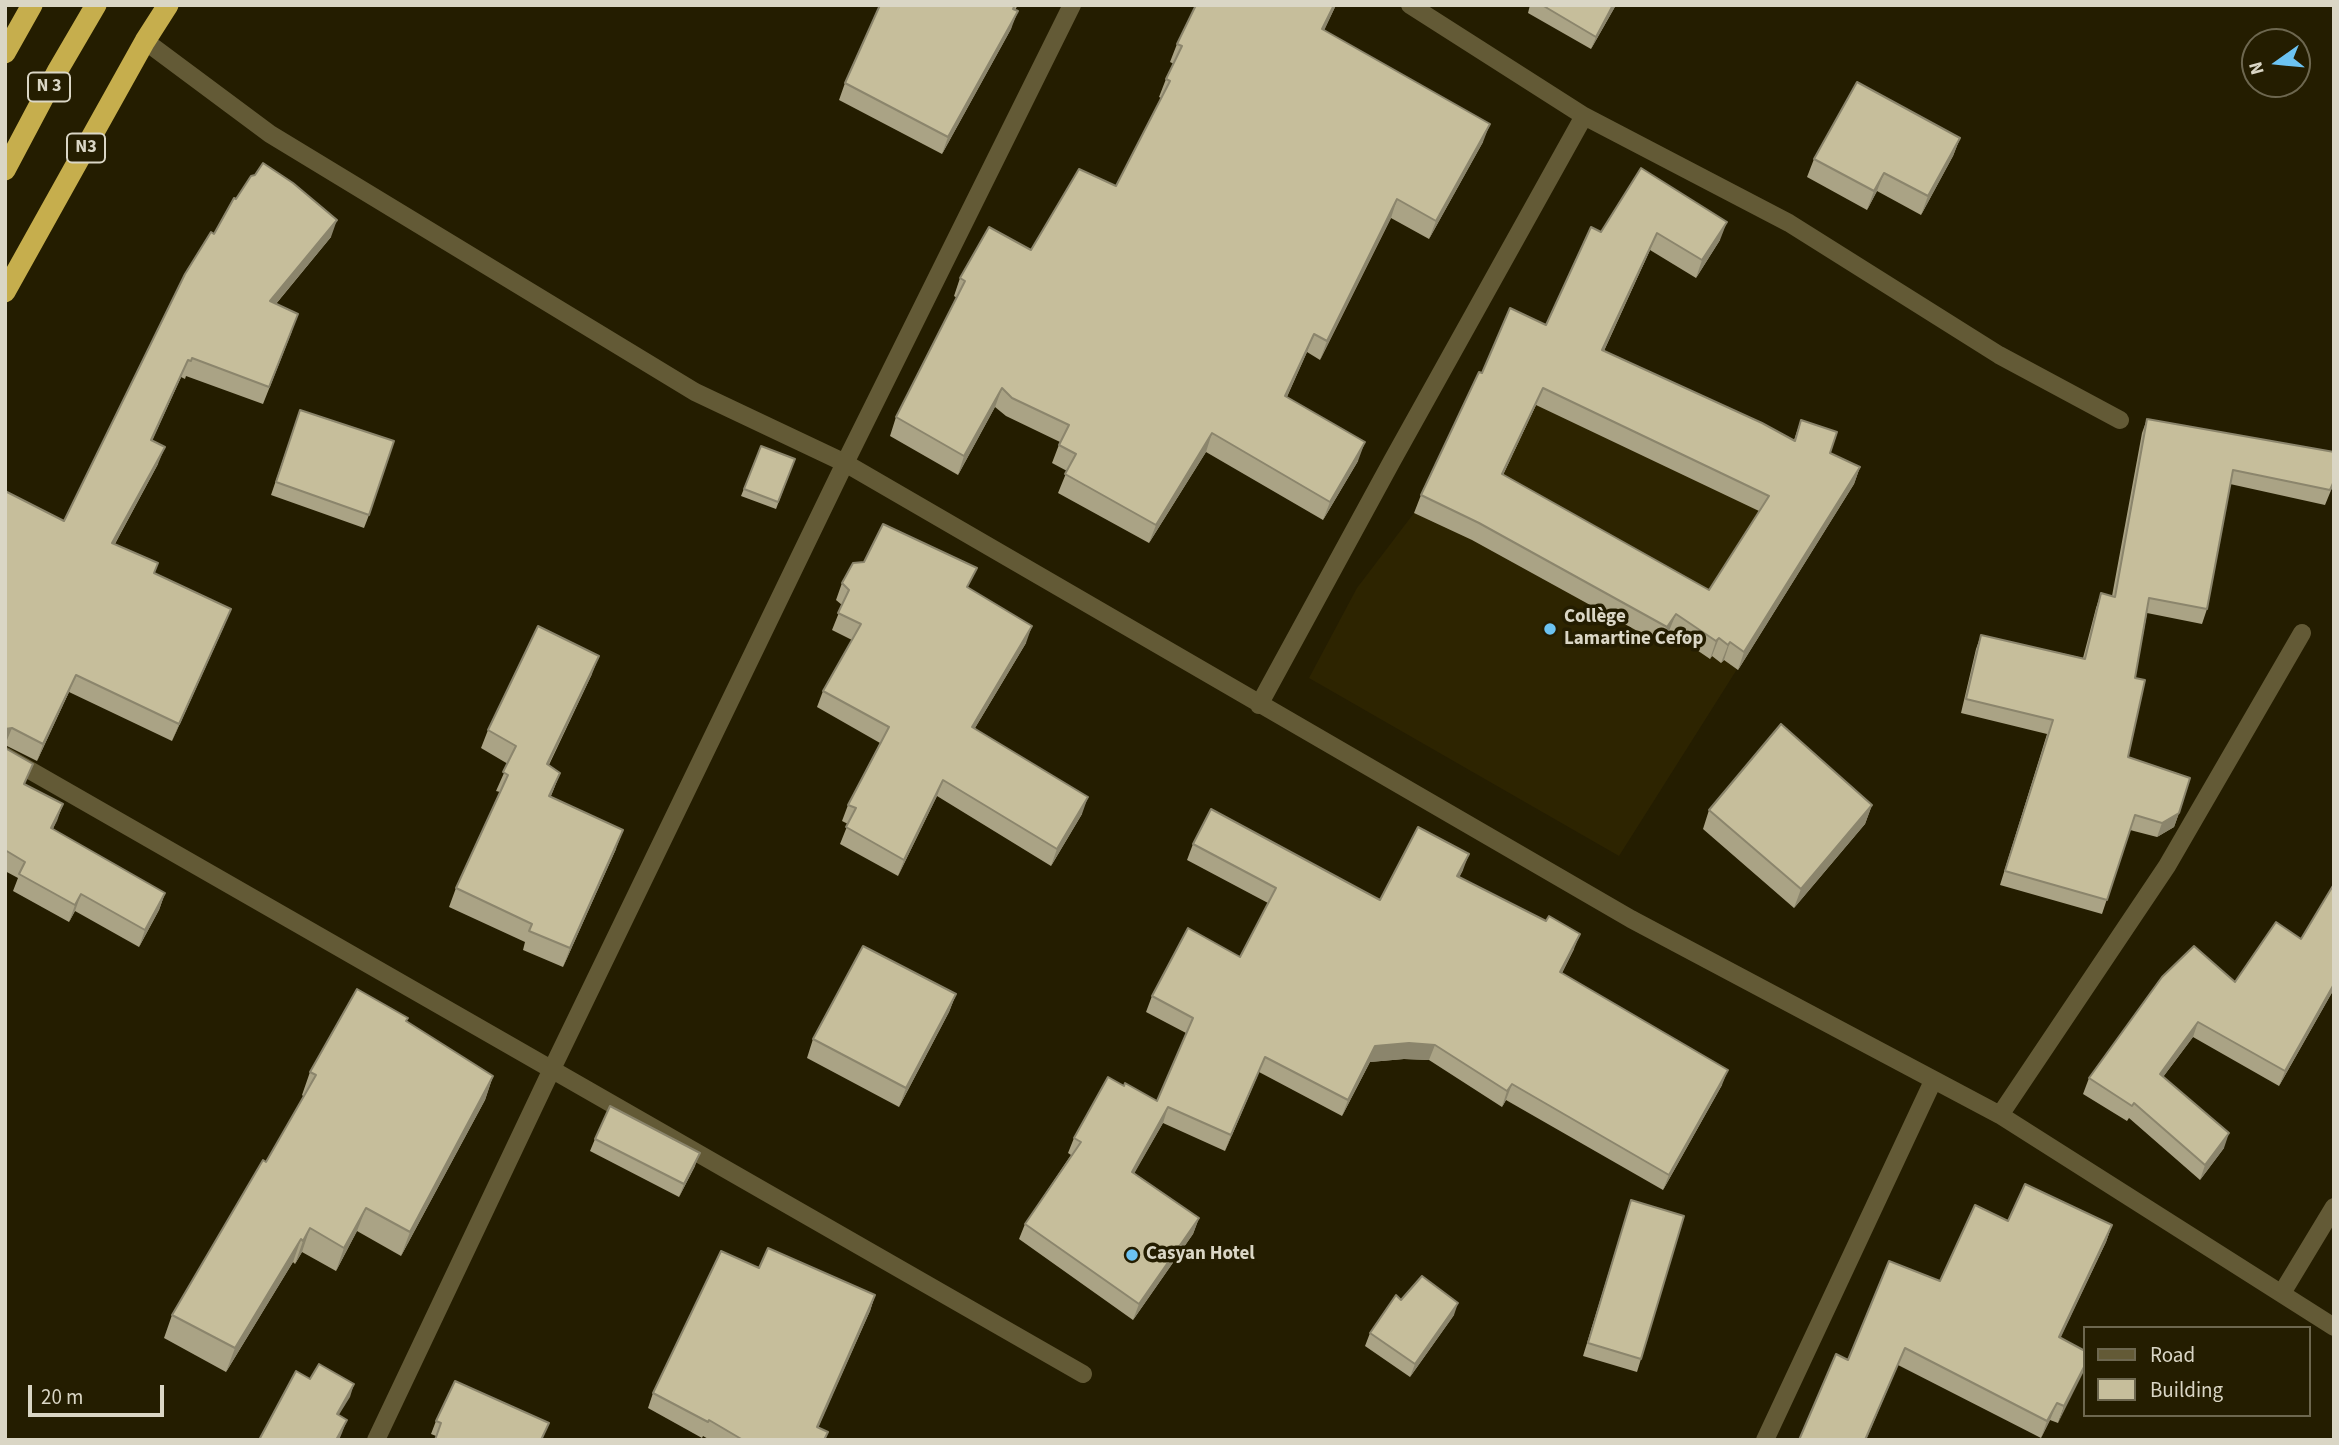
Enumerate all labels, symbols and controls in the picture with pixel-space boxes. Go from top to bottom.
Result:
north arrow [2241,28,2311,98]
text: N [2242,58,2272,78]
road number: N 3 [28,72,70,102]
road number: N3 [67,134,105,162]
place label: Collège Lamartine Cefop [1564,607,1703,651]
marker: Collège Lamartine Cefop [1542,621,1558,637]
place label: Casyan Hotel [1146,1244,1255,1266]
marker: Casyan Hotel [1124,1247,1140,1263]
legend [2084,1326,2311,1417]
text: Road [2150,1340,2195,1370]
scale bar [32,1372,168,1416]
text: Building [2150,1375,2223,1405]
text: 20 m [41,1382,83,1412]

